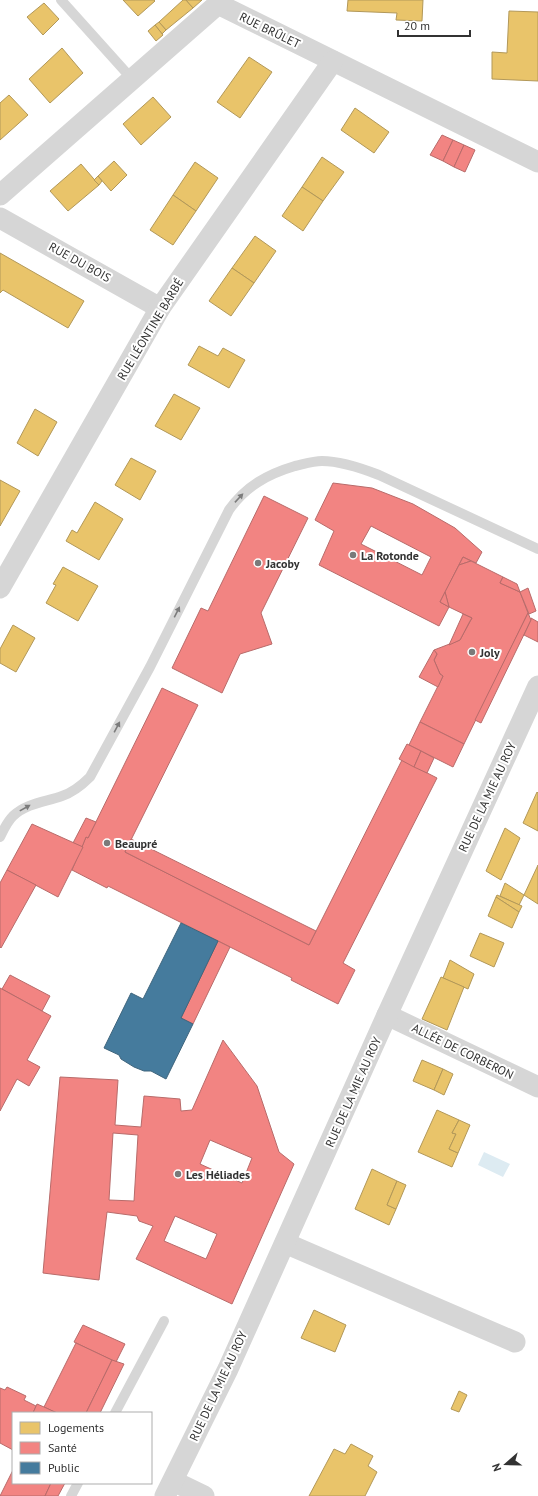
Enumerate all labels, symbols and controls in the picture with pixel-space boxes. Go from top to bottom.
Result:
street label: RUE BRÛLET [237,9,303,51]
scale bar [398,12,470,38]
text: 20 m [404,18,430,33]
street label: RUE DU BOIS [46,239,114,285]
street label: RUE LÉONTINE BARBÉ [114,275,186,383]
one-way arrow [234,493,243,503]
place label: La Rotonde [361,548,419,563]
marker: La Rotonde [348,550,358,560]
place label: Jacoby [265,556,300,571]
marker: Jacoby [253,558,263,568]
one-way arrow [174,606,181,618]
place label: Joly [479,645,500,660]
marker: Joly [467,647,477,657]
one-way arrow [114,722,121,733]
street label: RUE DE LA MIE AU ROY [455,739,519,854]
one-way arrow [19,805,31,811]
place label: Beaupré [115,836,157,851]
marker: Beaupré [102,838,112,848]
street label: ALLÉE DE CORBERON [410,1020,516,1082]
street label: RUE DE LA MIE AU ROY [322,1034,384,1150]
place label: Les Héliades [186,1167,250,1182]
marker: Les Héliades [173,1169,183,1179]
street label: RUE DE LA MIE AU ROY [186,1328,250,1443]
legend [12,1412,152,1484]
text: Logements [48,1420,104,1435]
text: Santé [48,1440,77,1455]
north arrow [486,1444,526,1484]
text: Public [48,1460,80,1475]
text: N [489,1462,504,1473]

